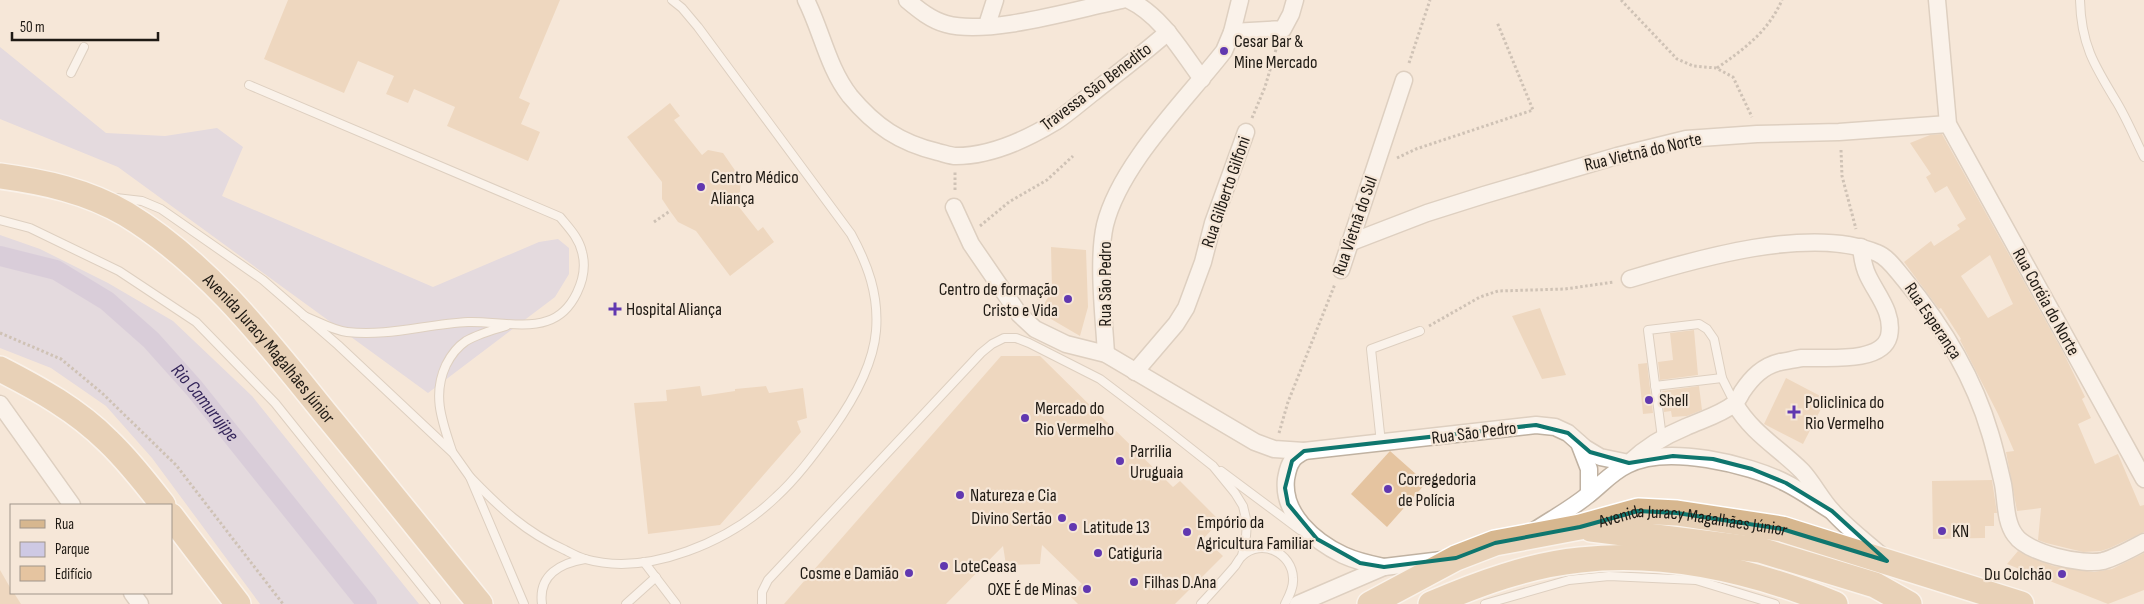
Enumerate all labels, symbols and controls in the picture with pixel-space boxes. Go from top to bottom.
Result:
scale bar [12,10,159,42]
text: 50 m [20,18,45,37]
place label: Cesar Bar & Mine Mercado [1234,31,1318,73]
street label: Travessa São Benedito [1037,39,1155,135]
marker: Cesar Bar & Mine Mercado [1218,45,1230,57]
street label: Rua Vietnã do Norte [1582,128,1704,176]
street label: Rua Gilberto Gilfoni [1197,134,1255,250]
place label: Centro Médico Aliança [710,167,799,209]
street label: Rua Vietnã do Sul [1328,174,1382,278]
marker: Centro Médico Aliança [695,181,707,193]
street label: Rua São Pedro [1095,241,1116,327]
street label: Rua Coréia do Norte [2008,245,2084,359]
street label: Avenida Juracy Magalhães Júnior [198,268,340,427]
place label: Centro de formação Cristo e Vida [939,279,1058,321]
street label: Rua Esperança [1900,279,1966,363]
marker: Centro de formação Cristo e Vida [1062,293,1074,305]
place label: Hospital Aliança [626,299,722,320]
marker: Hospital Aliança [608,302,622,316]
water label: Rio Camurujipe [166,359,244,447]
place label: Shell [1659,390,1688,411]
place label: Policlinica do Rio Vermelho [1805,392,1884,434]
marker: Shell [1643,394,1655,406]
place label: Mercado do Rio Vermelho [1035,398,1114,440]
marker: Policlinica do Rio Vermelho [1787,405,1801,419]
marker: Mercado do Rio Vermelho [1019,412,1031,424]
street label: Rua São Pedro [1430,417,1518,449]
place label: Parrilia Uruguaia [1130,441,1184,483]
marker: Parrilia Uruguaia [1114,455,1126,467]
place label: Corregedoria de Polícia [1398,469,1476,511]
marker: Corregedoria de Polícia [1382,483,1394,495]
place label: Natureza e Cia [970,485,1057,506]
marker: Natureza e Cia [954,489,966,501]
street label: Avenida Juracy Magalhães Júnior [1595,500,1790,541]
legend [10,504,172,594]
place label: Divino Sertão [971,508,1052,529]
marker: Divino Sertão [1056,512,1068,524]
place label: Empório da Agricultura Familiar [1196,512,1314,554]
text: Rua [55,515,74,534]
place label: Latitude 13 [1083,517,1150,538]
marker: Latitude 13 [1067,521,1079,533]
place label: KN [1952,521,1969,542]
marker: KN [1936,525,1948,537]
marker: Empório da Agricultura Familiar [1181,526,1193,538]
text: Parque [55,540,90,559]
place label: Catiguria [1108,543,1162,564]
marker: Catiguria [1092,547,1104,559]
place label: LoteCeasa [954,556,1017,577]
marker: LoteCeasa [938,560,950,572]
place label: Cosme e Damião [800,563,899,584]
place label: Du Colchão [1984,564,2052,585]
text: Edifício [55,565,92,584]
marker: Cosme e Damião [903,567,915,579]
marker: Du Colchão [2056,568,2068,580]
place label: Filhas D.Ana [1144,572,1216,593]
marker: Filhas D.Ana [1128,576,1140,588]
place label: OXE É de Minas [987,579,1077,600]
marker: OXE É de Minas [1081,583,1093,595]

